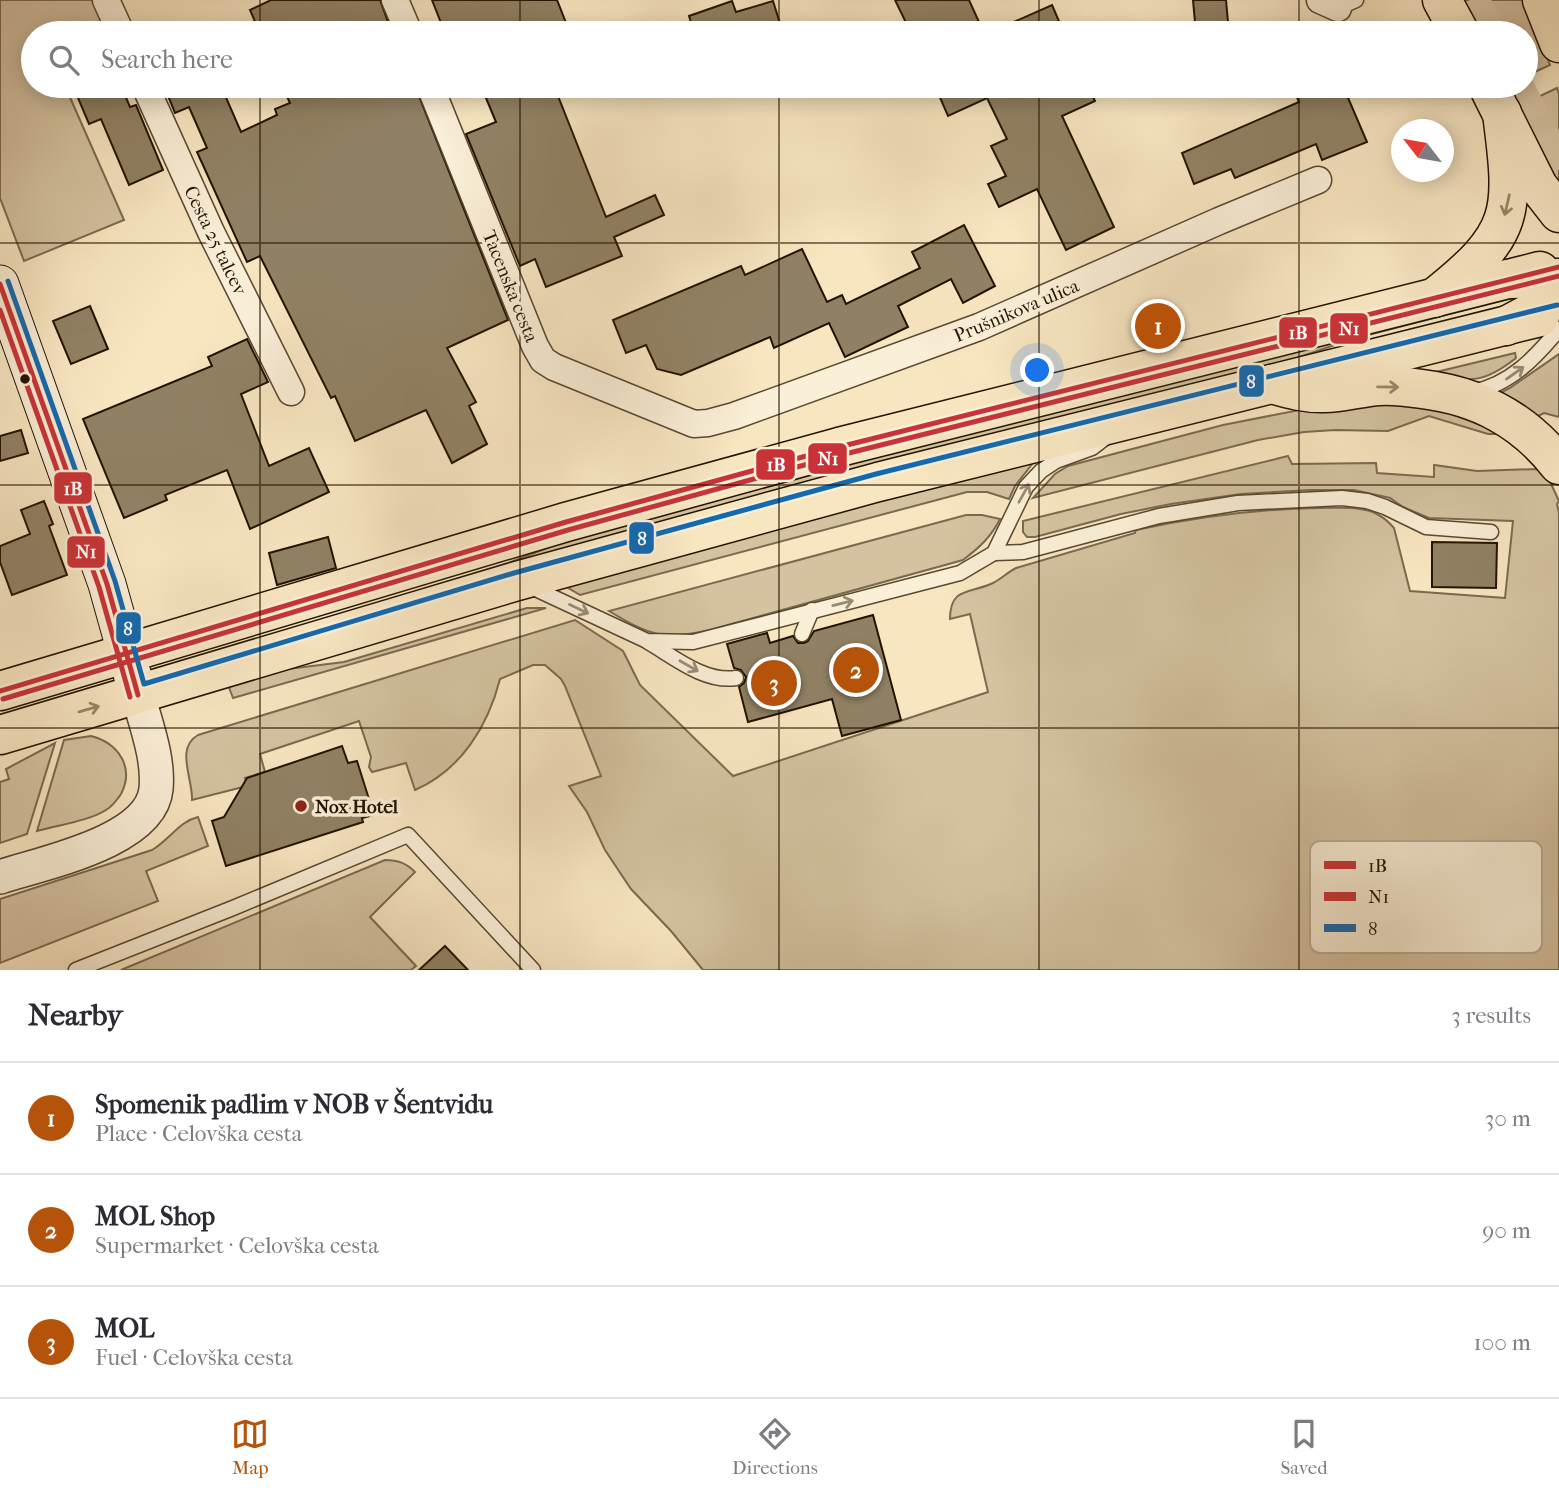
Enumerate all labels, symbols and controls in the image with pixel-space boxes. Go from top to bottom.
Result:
search box [21,21,1538,98]
icon: search [45,41,83,79]
text: Search here [101,44,233,75]
north arrow [1391,119,1454,182]
street label: Cesta 25 talcev [179,182,251,299]
one-way arrow [1500,193,1514,216]
street label: Tacenska cesta [478,227,543,346]
street label: Prušnikova ulica [951,275,1082,347]
pin: 1 [1135,300,1181,352]
line badge: N1 [1329,312,1369,345]
line badge: 1B [1278,316,1318,349]
text: N1 [1338,318,1360,340]
text: 1B [1288,322,1308,344]
your location [1020,353,1054,387]
line badge: 8 [1238,364,1265,398]
one-way arrow [1505,366,1524,380]
text: 8 [1246,371,1256,393]
unlabelled marker [18,372,32,386]
one-way arrow [1376,380,1399,393]
line badge: N1 [807,442,848,475]
line badge: 1B [755,448,796,481]
text: N1 [817,448,839,470]
text: 1B [766,454,786,476]
line badge: 1B [53,471,93,505]
text: 1B [63,478,83,500]
one-way arrow [1017,484,1031,504]
line badge: 8 [628,521,655,555]
text: 8 [637,528,647,550]
line badge: N1 [66,535,106,569]
text: N1 [75,541,97,563]
one-way arrow [831,595,854,609]
one-way arrow [568,602,589,616]
line badge: 8 [115,611,142,645]
text: 8 [123,618,133,640]
pin: 2 [833,644,879,696]
pin: 3 [751,657,797,709]
one-way arrow [679,659,699,673]
one-way arrow [78,701,100,714]
place label: Nox Hotel [315,796,399,818]
marker: Nox Hotel [293,798,309,814]
legend [1310,841,1542,953]
text: 1B [1368,855,1387,877]
text: N1 [1368,886,1389,908]
text: 8 [1368,918,1378,940]
text: Nearby [28,998,123,1033]
text: 3 results [1451,1002,1531,1029]
text: Spomenik padlim v NOB v Šentvidu [95,1089,493,1120]
text: 1 [47,1105,55,1132]
text: 30 m [1485,1105,1531,1132]
text: Place · Celovška cesta [95,1120,302,1147]
text: MOL Shop [95,1201,215,1232]
text: 2 [45,1217,57,1244]
text: 90 m [1482,1217,1531,1244]
text: Supermarket · Celovška cesta [95,1232,379,1259]
text: MOL [95,1313,154,1344]
text: 3 [46,1329,56,1356]
text: 100 m [1473,1329,1531,1356]
text: Fuel · Celovška cesta [95,1344,293,1371]
tab: Map [231,1415,269,1479]
tab: Directions [732,1415,818,1479]
tab: Saved [1280,1415,1328,1479]

